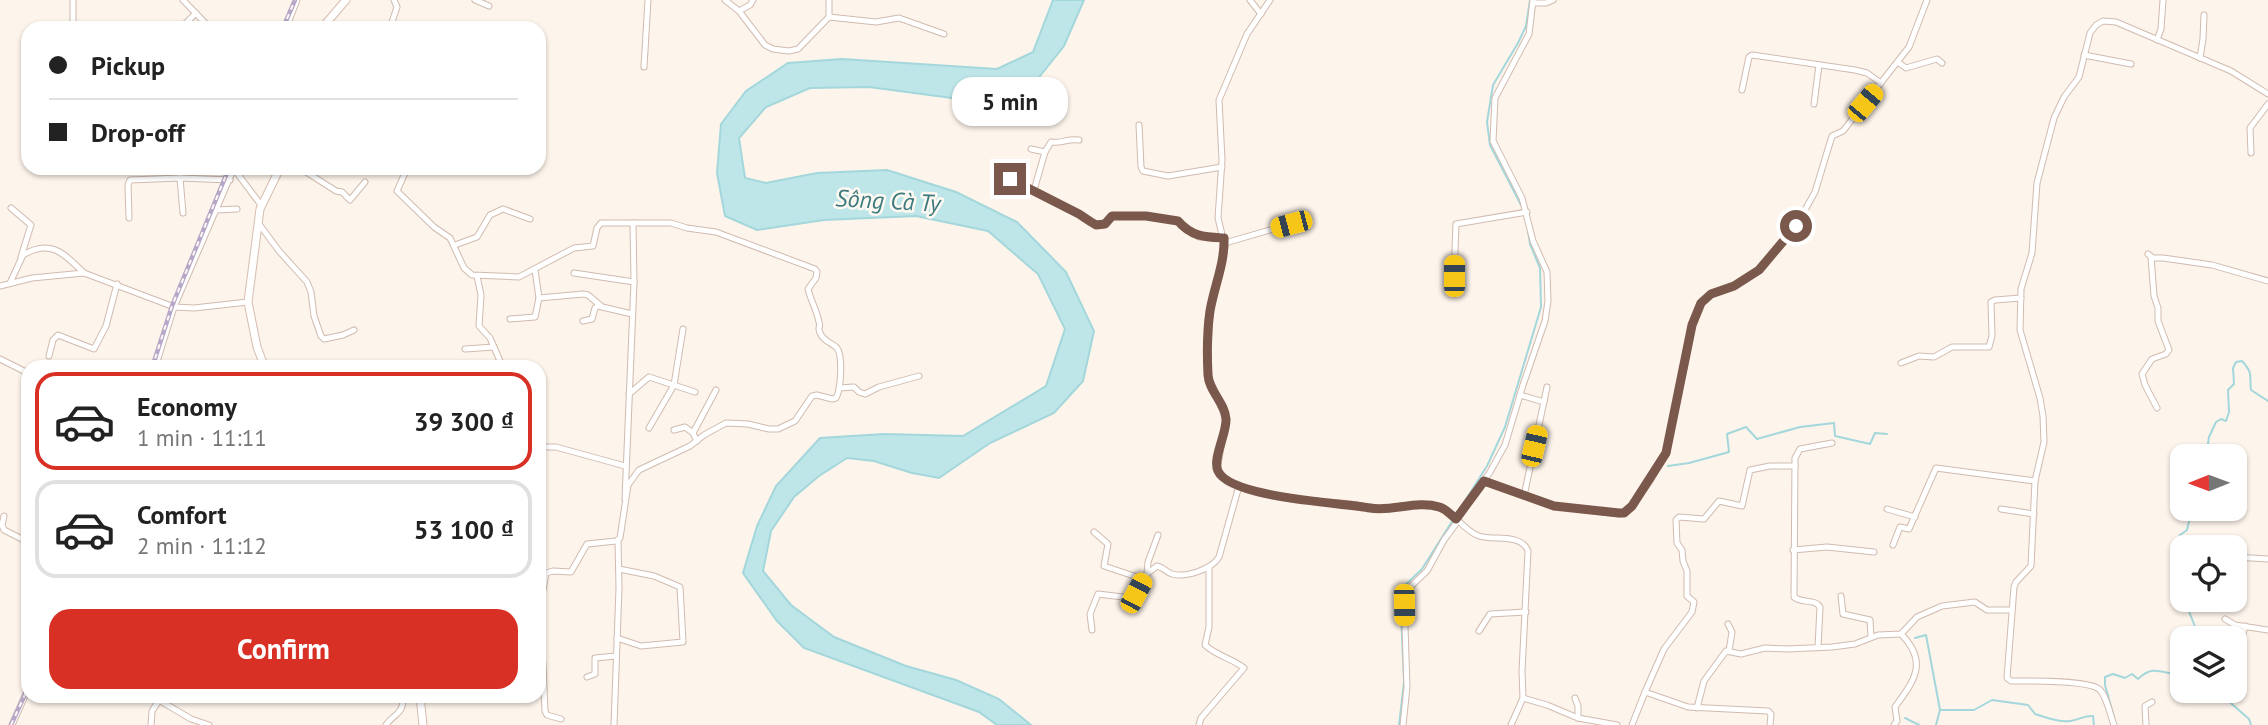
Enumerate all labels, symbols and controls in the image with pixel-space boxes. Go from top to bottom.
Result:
text: Pickup [91,49,165,82]
callout: 5 min [952,78,1068,127]
car [1844,80,1887,126]
text: 5 min [982,87,1038,116]
text: Drop-off [91,116,185,149]
route end [994,163,1026,195]
water label: Sông Cà Ty [835,182,943,219]
car [1268,208,1315,240]
route start [1780,210,1812,242]
car [1444,255,1465,297]
icon: car [53,390,116,453]
text: Economy [137,390,237,423]
text: 39 300 ₫ [414,405,514,438]
text: 1 min · 11:11 [137,423,267,452]
car [1520,423,1549,469]
north arrow [2170,444,2247,522]
map controls [2170,444,2247,703]
icon: car [53,498,116,561]
text: Comfort [137,498,227,531]
text: 53 100 ₫ [414,513,514,546]
text: 2 min · 11:12 [137,531,267,560]
button: locate [2170,535,2247,612]
car [1117,570,1156,616]
car [1394,584,1415,626]
button: Confirm [49,609,518,689]
button: layers [2170,626,2247,703]

